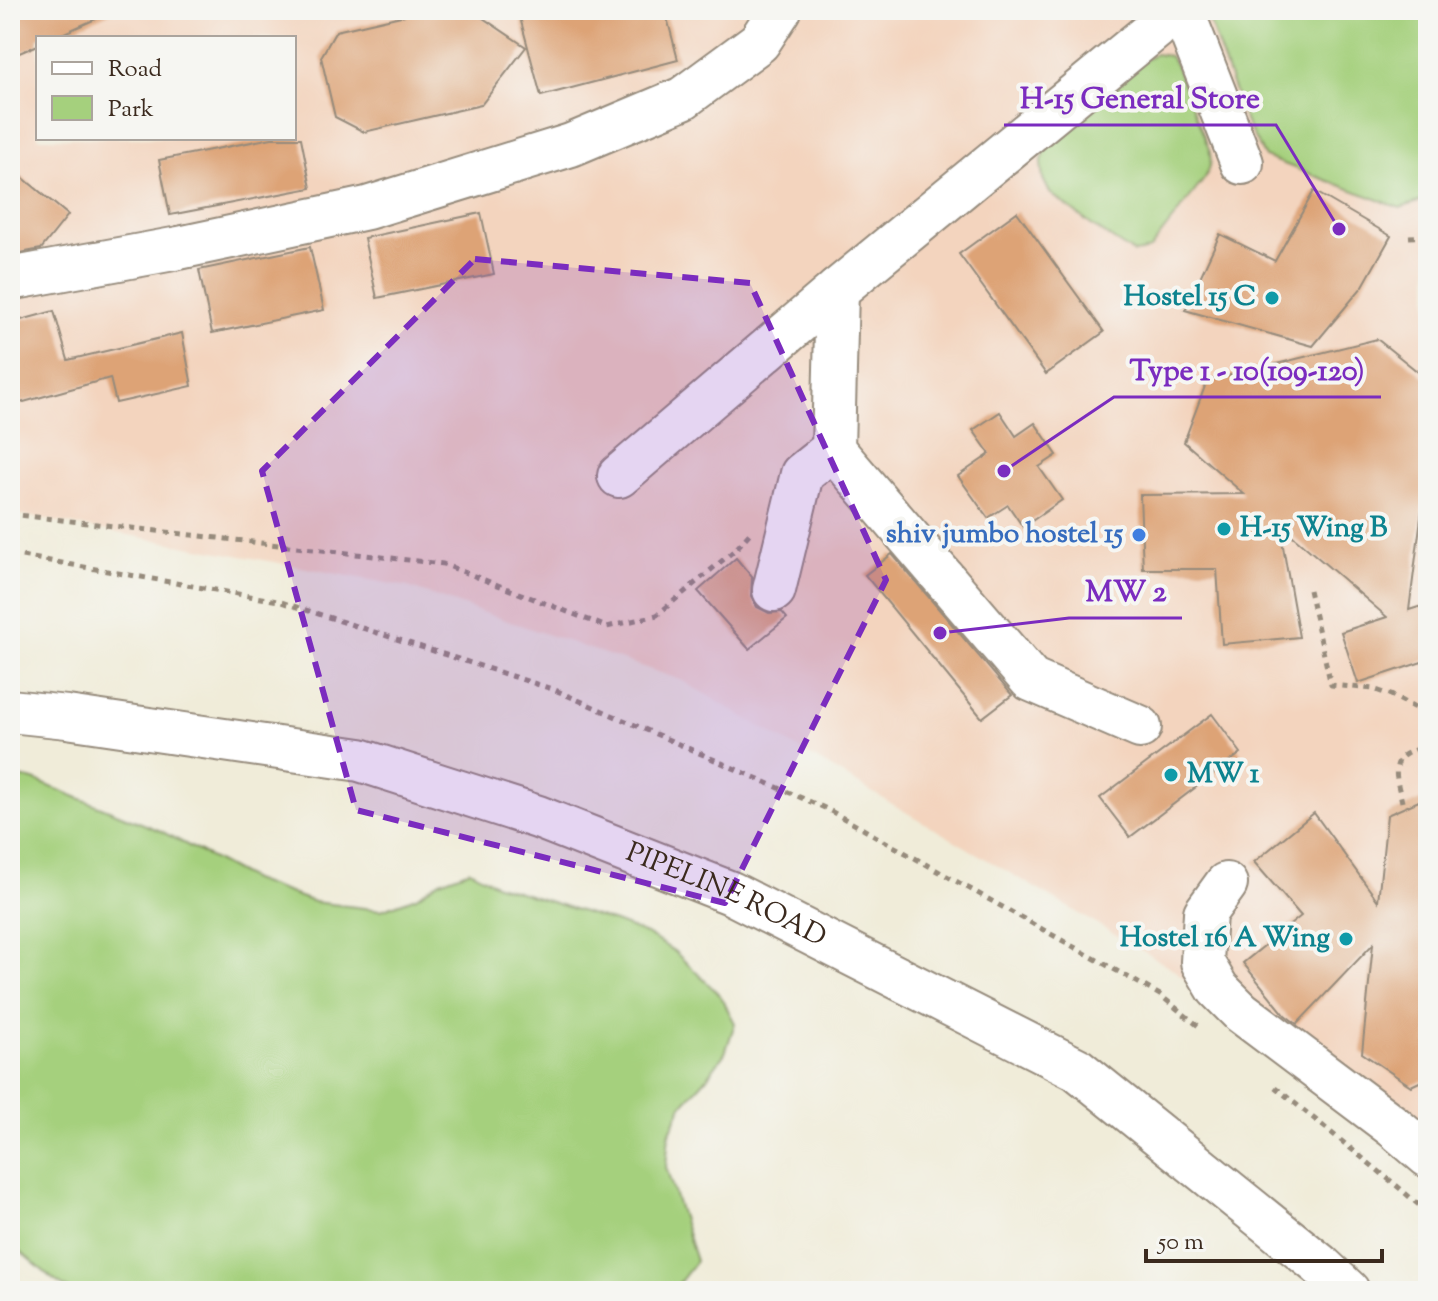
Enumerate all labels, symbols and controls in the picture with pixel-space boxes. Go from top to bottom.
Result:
legend [36,36,296,140]
text: Road [108,53,162,87]
callout: H-15 General Store [1004,71,1276,125]
text: H-15 General Store [1020,79,1260,122]
text: Park [108,93,154,127]
place label: Hostel 15 C [1124,278,1256,318]
marker: Hostel 15 C [1263,289,1281,307]
callout: Type 1 - 10(109-120) [1114,343,1381,397]
text: Type 1 - 10(109-120) [1130,351,1364,394]
place label: H-15 Wing B [1240,509,1388,549]
place label: shiv jumbo hostel 15 [886,515,1123,555]
marker: H-15 Wing B [1215,520,1233,538]
marker: shiv jumbo hostel 15 [1130,526,1148,544]
callout: MW 2 [1069,564,1182,618]
text: MW 2 [1085,572,1167,615]
place label: MW 1 [1187,755,1260,795]
marker: MW 1 [1162,766,1180,784]
street label: PIPELINE ROAD [620,833,833,958]
place label: Hostel 16 A Wing [1120,919,1330,959]
marker: Hostel 16 A Wing [1337,930,1355,948]
scale bar [1146,1213,1382,1263]
text: 50 m [1156,1226,1204,1260]

